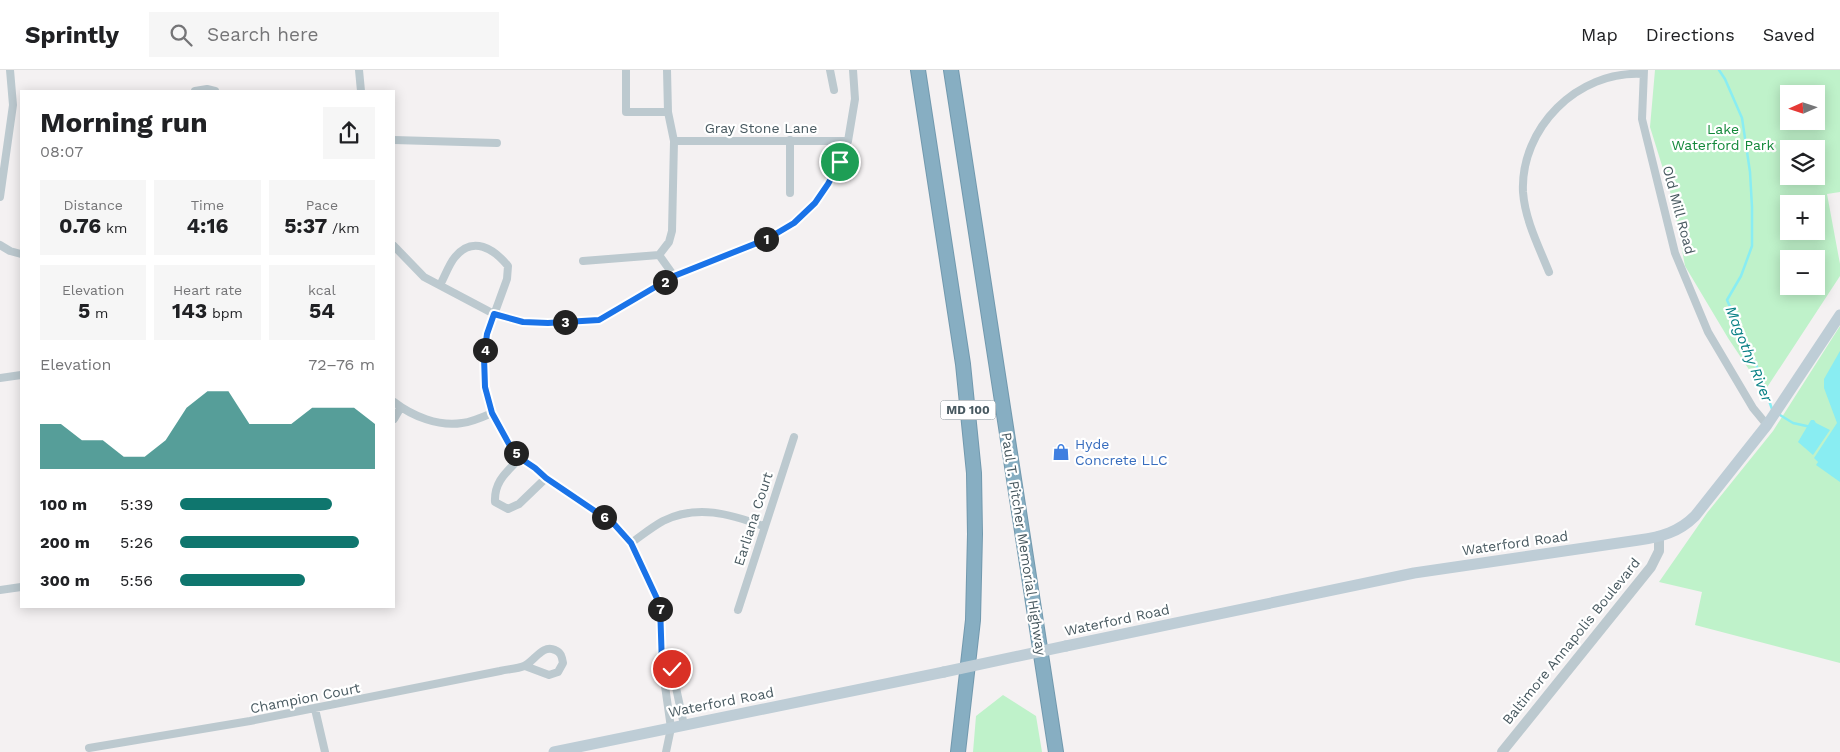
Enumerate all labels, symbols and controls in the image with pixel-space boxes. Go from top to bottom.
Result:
search box [149,12,499,57]
text: Sprintly [25,21,119,49]
icon: search [167,21,195,49]
text: Search here [207,23,318,46]
text: Map [1581,24,1618,45]
text: Directions [1646,24,1735,45]
text: Saved [1763,24,1815,45]
north arrow [1780,85,1825,130]
map controls [1780,85,1825,295]
text: Morning run [40,106,208,139]
button: share [323,107,375,159]
street label: Gray Stone Lane [705,120,817,136]
park label: Lake Waterford Park [1671,121,1775,153]
button: layers [1780,140,1825,185]
pin [819,141,861,183]
text: 08:07 [40,142,83,161]
icon: arrive [826,148,854,176]
street label: Old Mill Road [1659,164,1699,256]
button: + [1780,195,1825,240]
text: Distance [63,197,123,213]
text: Time [191,197,224,213]
text: Pace [306,197,338,213]
text: 0.76 [59,213,101,238]
text: 4:16 [187,213,228,238]
text: 5:37 [284,213,327,238]
text: km [101,220,127,236]
text: /km [327,220,360,236]
pin: 1 [754,226,778,252]
text: 1 [763,231,770,247]
button: − [1780,250,1825,295]
pin: 2 [652,270,678,294]
text: 2 [661,274,670,290]
text: Elevation [62,282,124,298]
text: Heart rate [173,282,242,298]
text: kcal [308,282,336,298]
text: 5 [78,298,90,323]
text: 143 [172,298,207,323]
text: 54 [309,298,335,323]
water label: Magothy River [1722,303,1777,406]
text: m [90,305,108,321]
text: bpm [207,305,243,321]
pin: 3 [552,310,578,334]
text: 3 [561,314,570,330]
pin: 4 [472,338,498,362]
text: 4 [481,342,490,358]
text: Elevation [40,355,111,374]
text: 72–76 m [308,355,375,374]
road number: MD 100 [940,400,996,420]
street label: Paul T. Pitcher Memorial Highway [998,431,1050,657]
place label: Hyde Concrete LLC [1075,436,1168,468]
pin: 5 [504,440,528,466]
shop icon: Hyde Concrete LLC [1051,442,1071,462]
text: 5 [512,445,521,461]
street label: Earliana Court [730,470,776,568]
text: 100 m [40,495,87,514]
text: 5:39 [120,495,153,514]
pin: 6 [592,504,616,530]
text: 6 [600,509,609,525]
street label: Waterford Road [1461,528,1569,558]
text: 200 m [40,533,90,552]
text: 5:26 [120,533,153,552]
street label: Baltimore Annapolis Boulevard [1499,554,1643,728]
text: 300 m [40,571,90,590]
text: 5:56 [120,571,153,590]
pin: 7 [648,596,672,622]
text: 7 [656,601,665,617]
street label: Waterford Road [1063,601,1171,639]
pin [651,648,693,690]
icon: check [658,655,686,683]
street label: Champion Court [249,679,361,717]
street label: Waterford Road [667,684,775,720]

